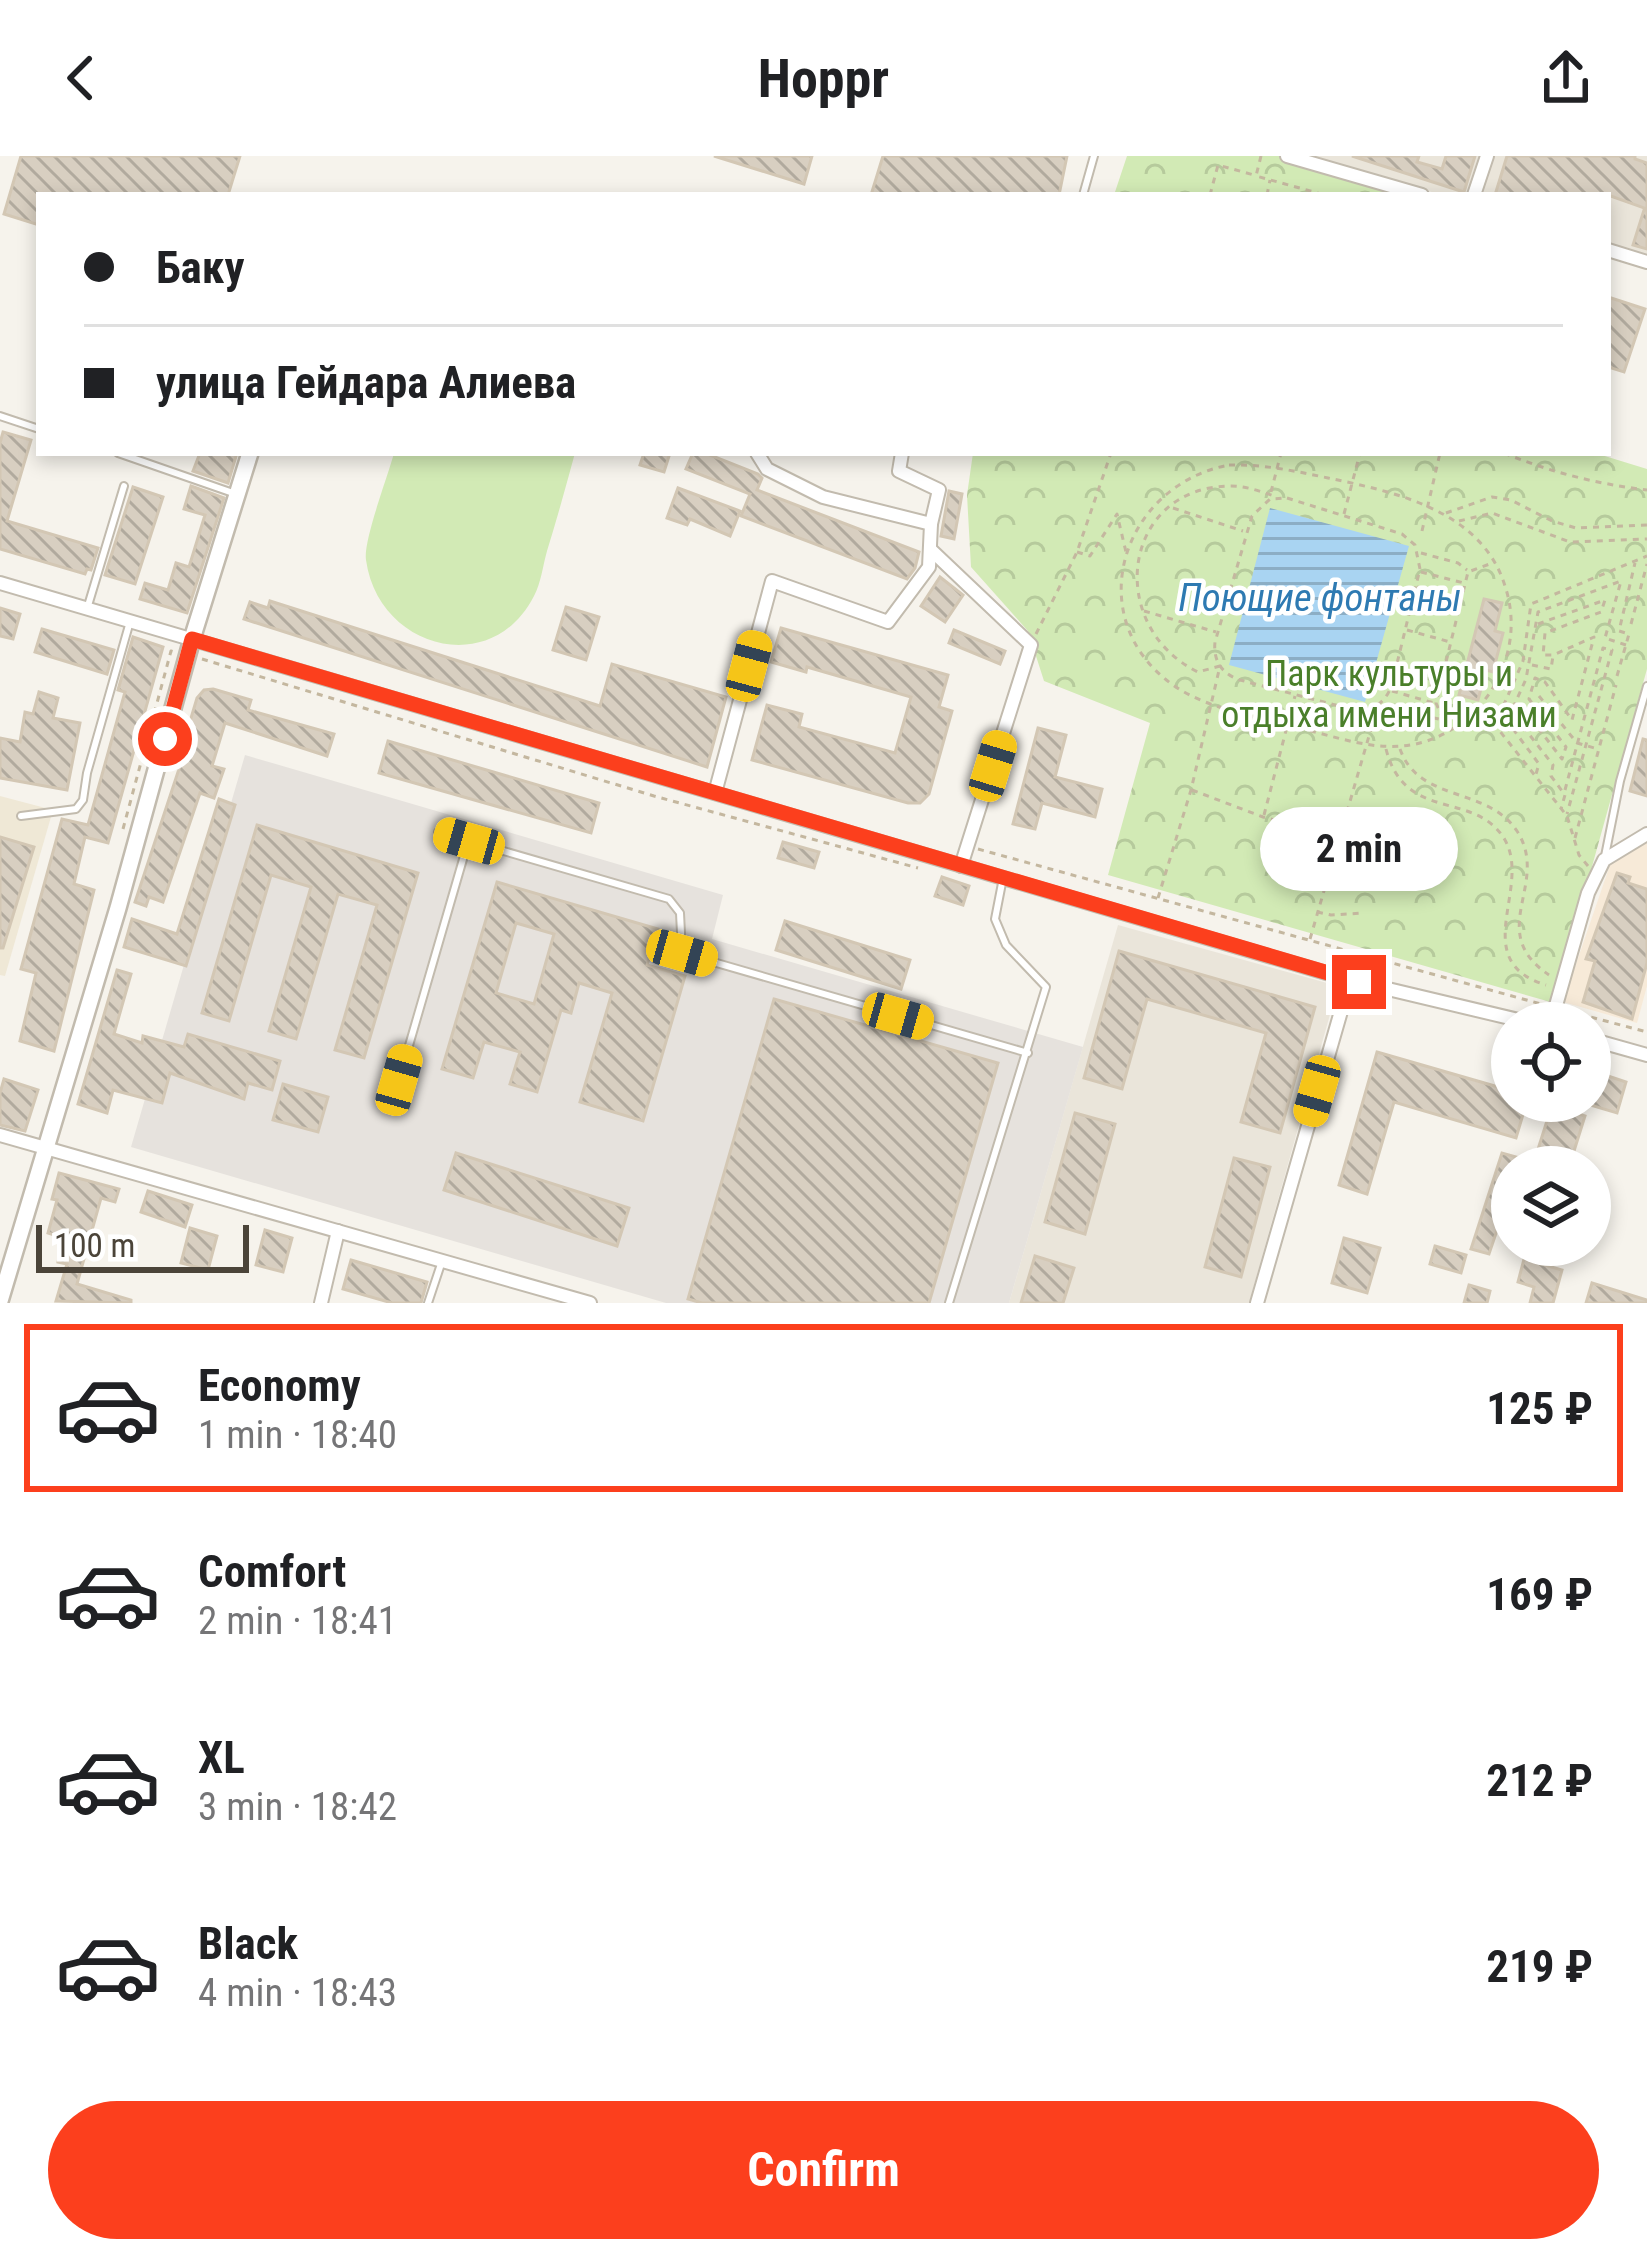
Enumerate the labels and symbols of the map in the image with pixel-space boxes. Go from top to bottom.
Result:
water label: Поющие фонтаны [1178,575,1462,621]
car [722,627,776,705]
park label: Парк культуры и отдыха имени Низами [1221,653,1557,736]
route start [138,712,192,766]
car [965,726,1021,806]
callout: 2 min [1260,808,1458,892]
car [429,814,509,868]
car [642,926,722,980]
route end [1332,955,1386,1009]
car [858,989,938,1043]
car [372,1040,426,1120]
car [1290,1051,1344,1131]
scale bar [36,1219,249,1272]

